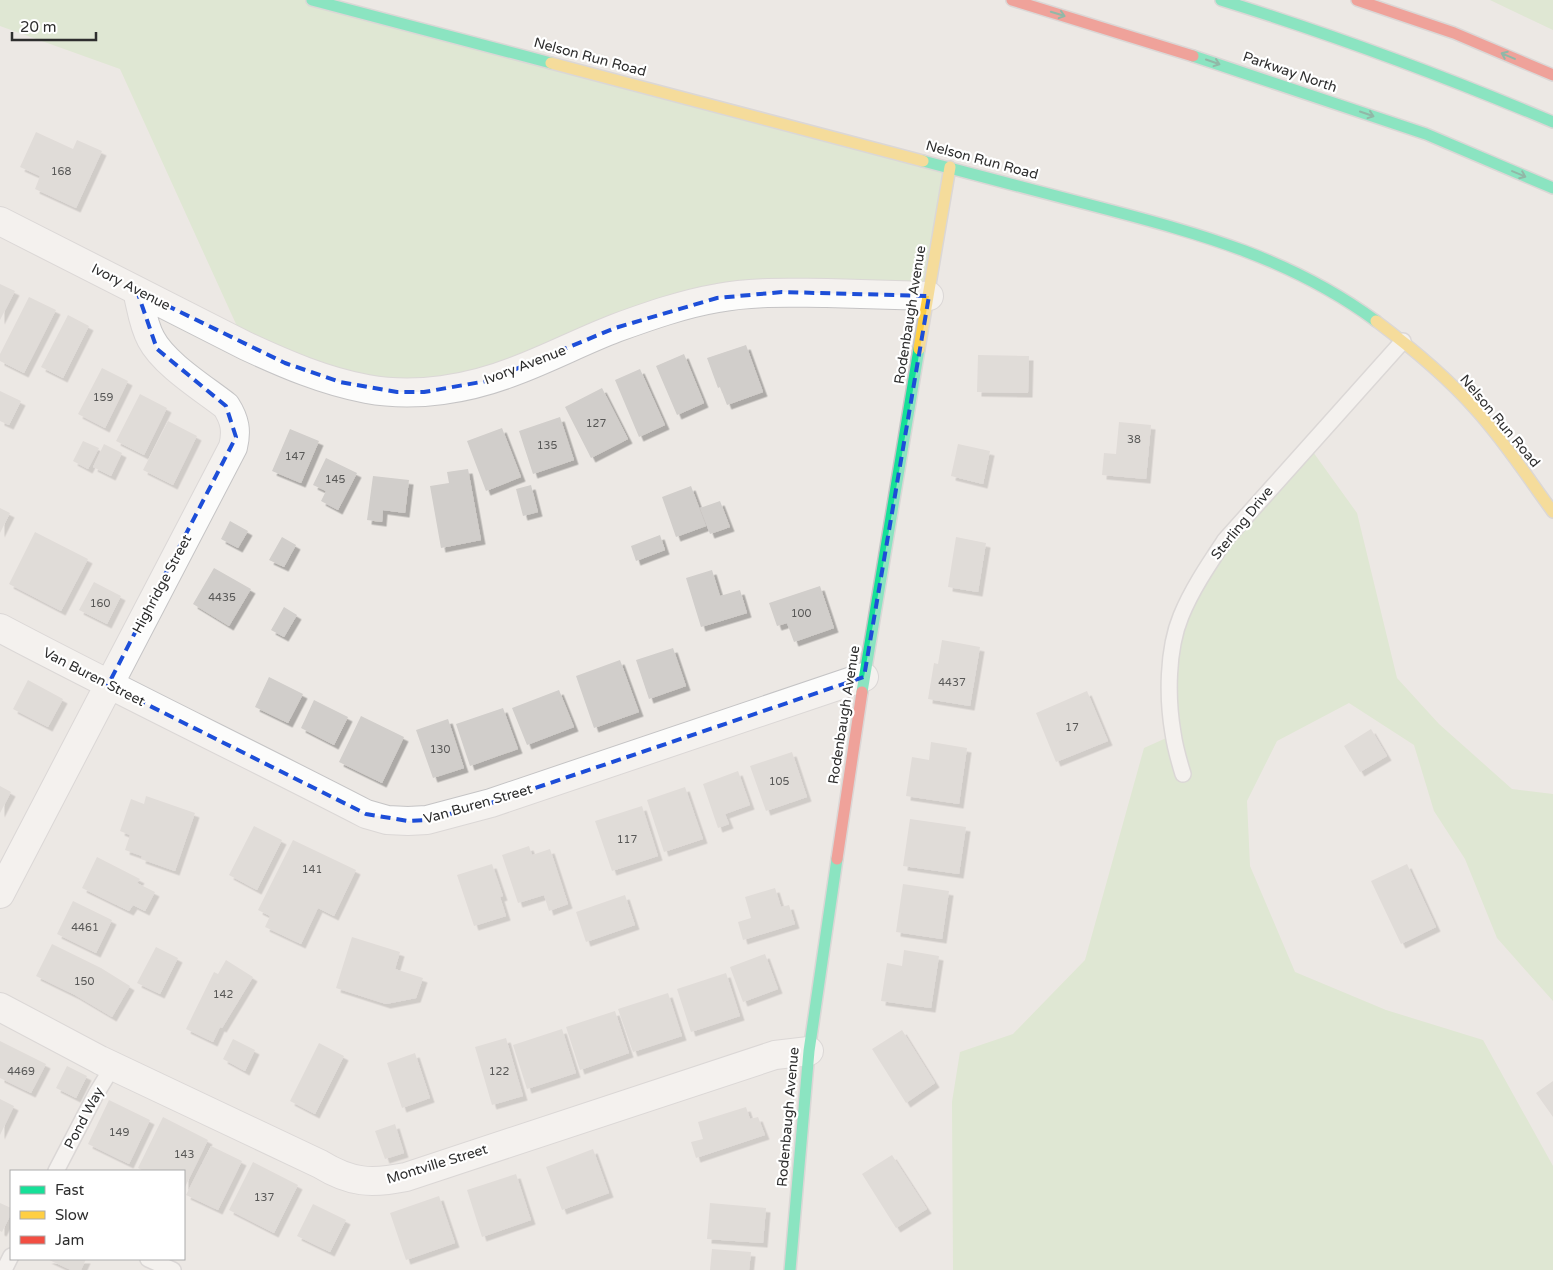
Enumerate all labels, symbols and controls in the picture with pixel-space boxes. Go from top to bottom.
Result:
one-way arrow [1050,9,1066,19]
scale bar [12,10,96,42]
text: 20 m [20,18,57,36]
street label: Nelson Run Road [532,34,648,80]
street label: Parkway North [1241,48,1339,96]
one-way arrow [1501,51,1516,60]
one-way arrow [1205,58,1221,68]
one-way arrow [1359,110,1375,120]
street label: Nelson Run Road [924,137,1040,183]
house number: 168 [51,165,71,178]
one-way arrow [1511,169,1526,179]
street label: Rodenbaugh Avenue [891,244,929,385]
street label: Ivory Avenue [89,260,173,314]
street label: Ivory Avenue [482,342,568,388]
street label: Nelson Run Road [1456,371,1544,471]
house number: 159 [93,391,113,404]
house number: 127 [586,417,606,430]
house number: 38 [1127,433,1141,446]
house number: 135 [537,439,557,452]
house number: 147 [285,450,305,463]
house number: 145 [325,473,345,486]
street label: Sterling Drive [1207,483,1277,563]
street label: Highridge Street [129,531,195,636]
house number: 4435 [208,591,236,604]
house number: 160 [90,597,110,610]
house number: 100 [791,607,811,620]
street label: Van Buren Street [40,644,148,710]
street label: Rodenbaugh Avenue [825,644,863,785]
house number: 4437 [938,676,966,689]
house number: 17 [1065,721,1079,734]
house number: 130 [430,743,450,756]
house number: 105 [769,775,789,788]
street label: Van Buren Street [422,780,535,828]
house number: 117 [617,833,637,846]
house number: 141 [302,863,322,876]
house number: 4461 [71,921,99,934]
house number: 150 [74,975,94,988]
house number: 142 [213,988,233,1001]
street label: Rodenbaugh Avenue [773,1046,803,1187]
house number: 4469 [7,1065,35,1078]
house number: 122 [489,1065,509,1078]
street label: Pond Way [61,1084,108,1152]
house number: 149 [109,1126,129,1139]
street label: Montville Street [384,1140,490,1187]
house number: 143 [174,1148,194,1161]
legend [10,1170,185,1260]
text: Fast [55,1181,85,1199]
house number: 137 [254,1191,274,1204]
text: Slow [55,1206,89,1224]
text: Jam [55,1231,84,1249]

